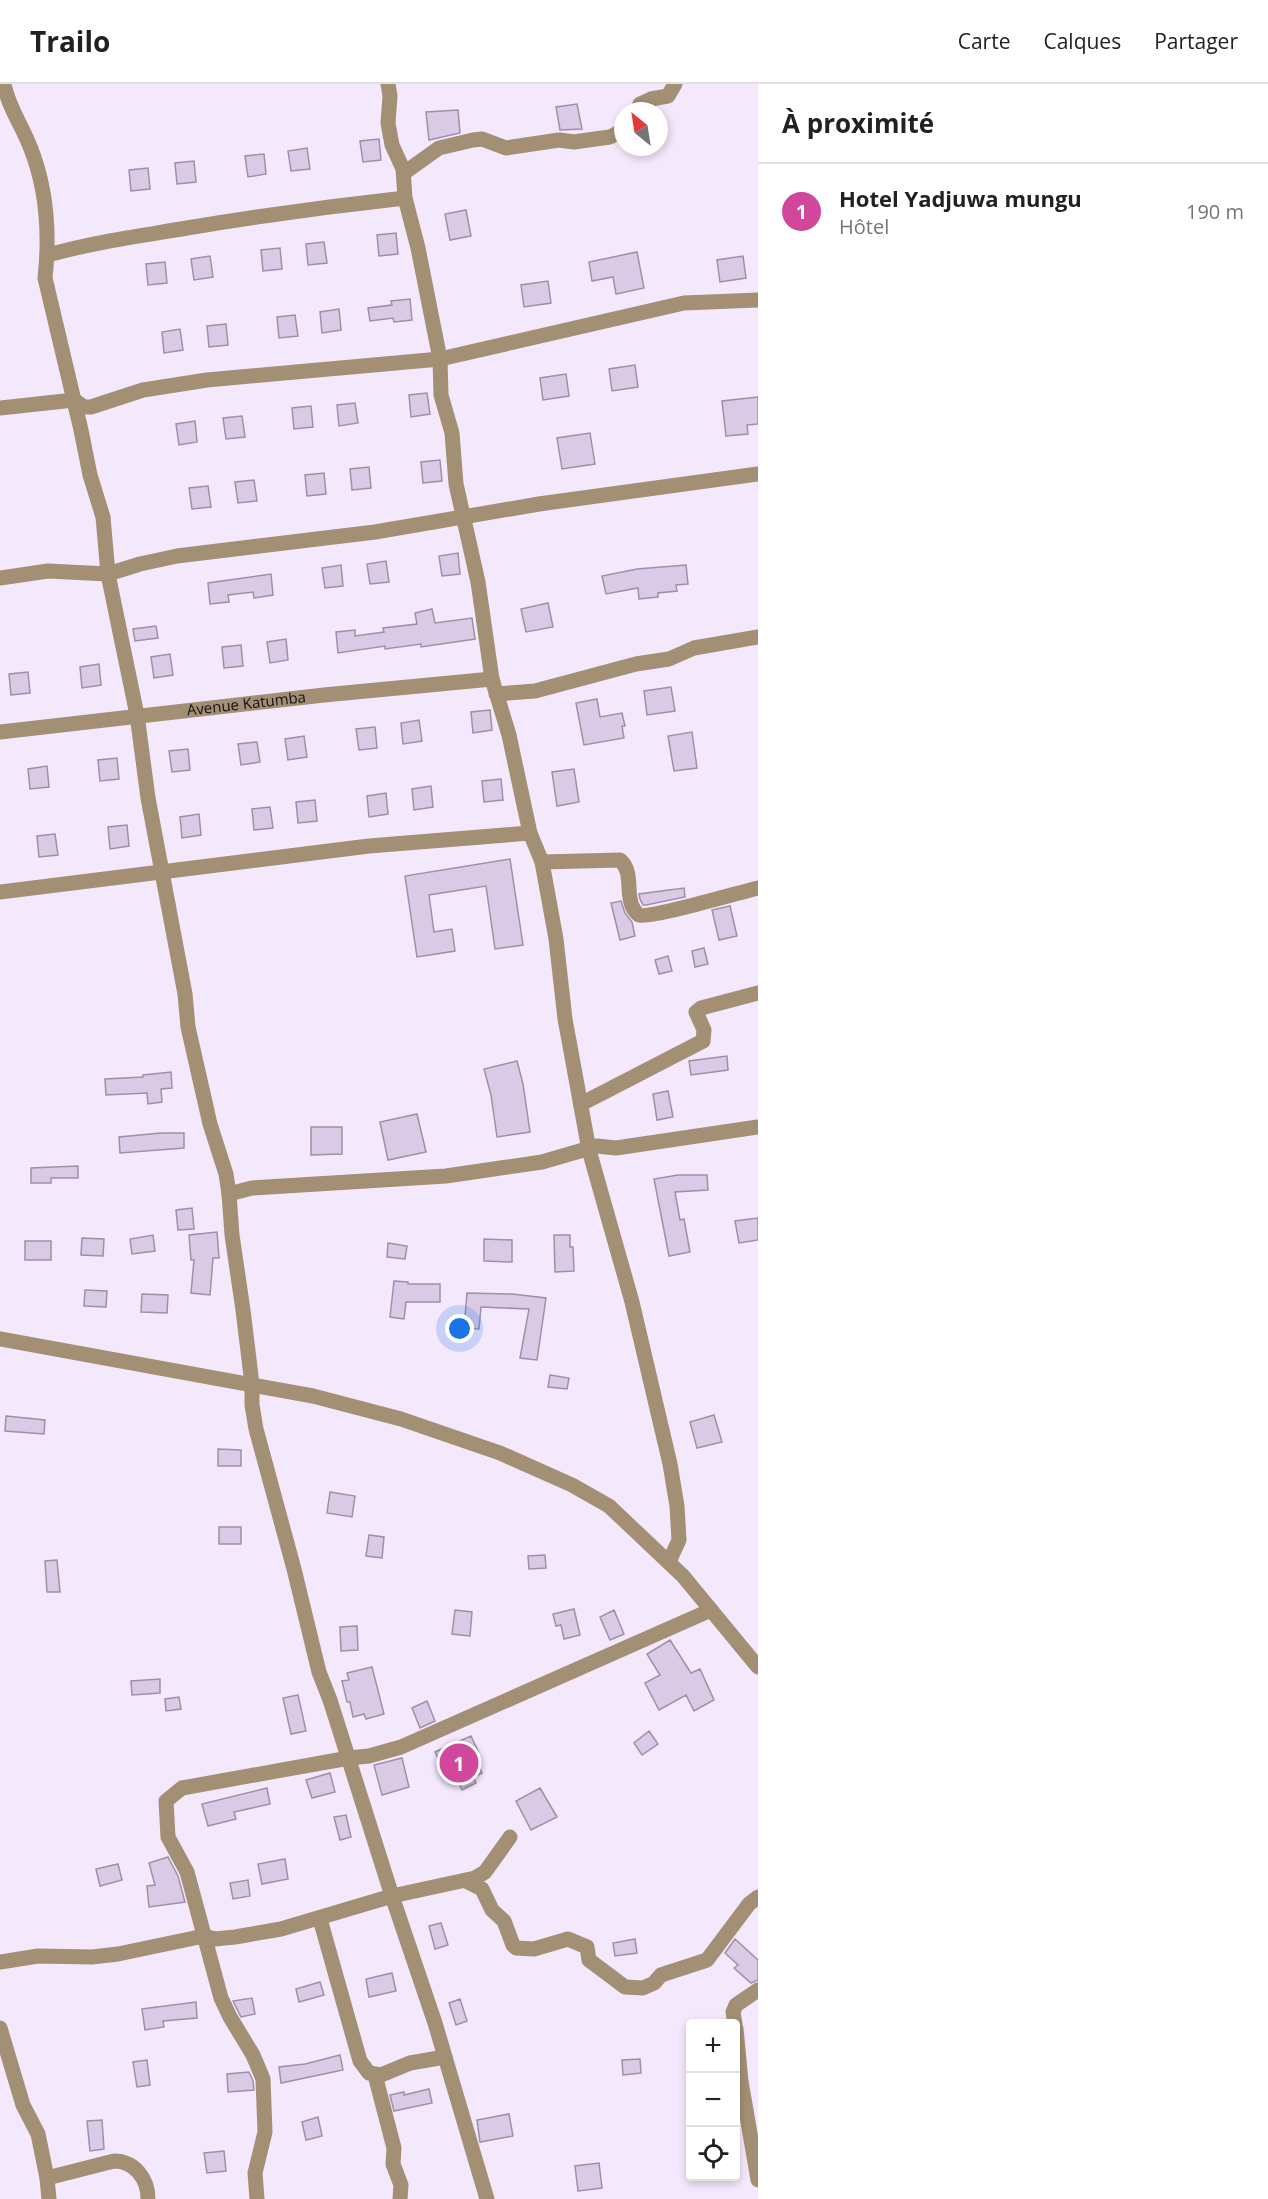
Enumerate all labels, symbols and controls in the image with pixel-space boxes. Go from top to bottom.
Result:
text: Trailo [30,22,110,60]
text: Carte [958,27,1010,55]
text: Calques [1043,27,1121,55]
text: Partager [1154,27,1238,55]
north arrow [614,102,668,156]
text: À proximité [782,105,934,141]
text: Hotel Yadjuwa mungu [839,183,1082,213]
text: 1 [796,198,807,225]
text: 190 m [1186,198,1244,225]
text: Hôtel [839,213,889,240]
street label: Avenue Katumba [186,686,307,720]
your location [445,1314,474,1343]
pin: 1 [440,1740,478,1786]
map controls [686,2019,740,2181]
button: + [686,2019,740,2073]
button: − [686,2073,740,2127]
button: locate [686,2127,740,2181]

